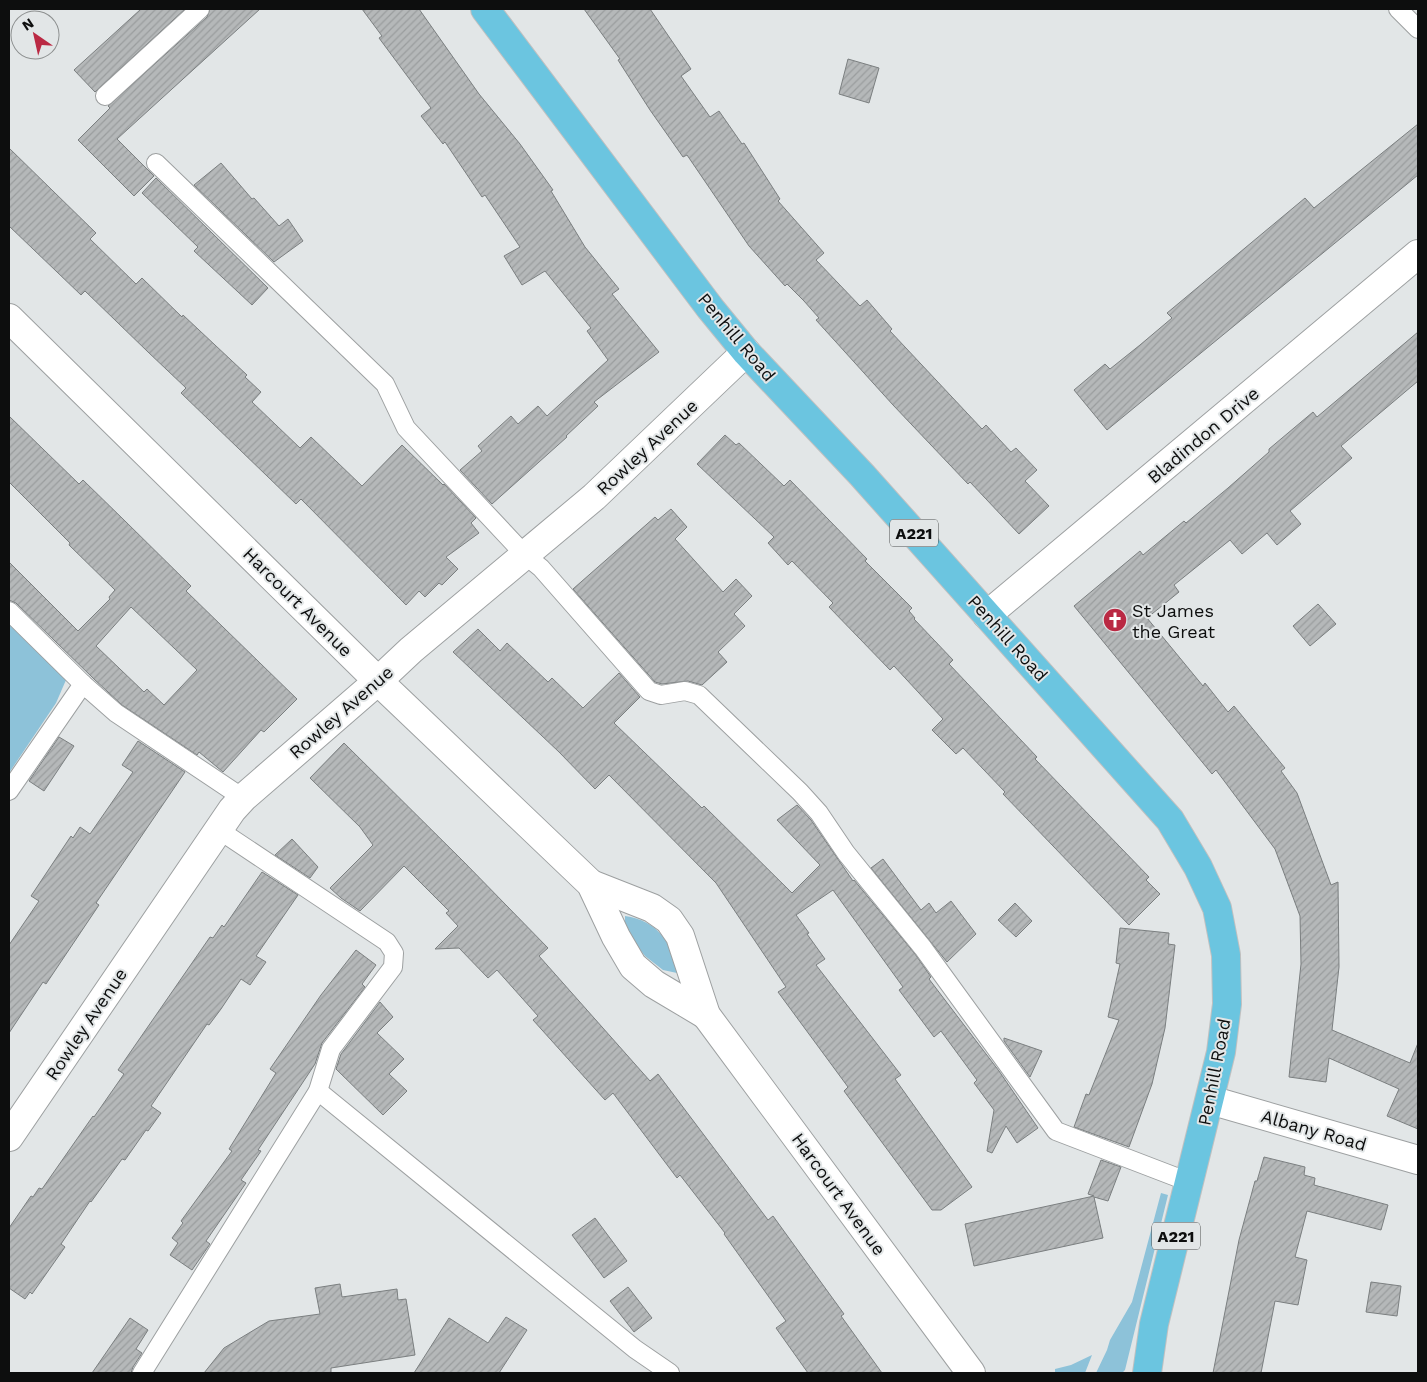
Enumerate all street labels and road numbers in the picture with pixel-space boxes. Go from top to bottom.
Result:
street label: Penhill Road [694,289,780,385]
street label: Bladindon Drive [1143,382,1263,488]
street label: Rowley Avenue [592,395,702,499]
road number: A221 [890,520,938,546]
street label: Harcourt Avenue [239,543,357,661]
street label: Penhill Road [964,591,1052,685]
street label: Rowley Avenue [285,661,397,763]
street label: Rowley Avenue [41,964,131,1084]
street label: Penhill Road [1193,1017,1235,1127]
street label: Albany Road [1259,1105,1369,1155]
street label: Harcourt Avenue [788,1129,890,1259]
road number: A221 [1152,1222,1200,1250]

